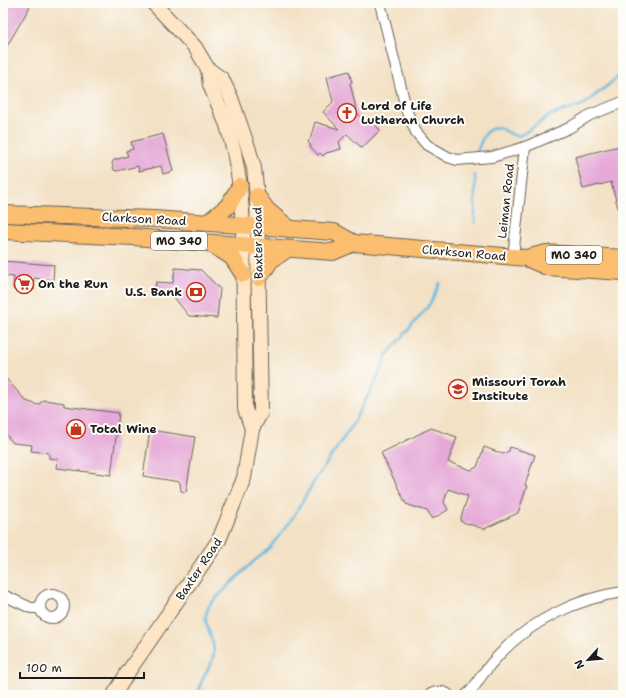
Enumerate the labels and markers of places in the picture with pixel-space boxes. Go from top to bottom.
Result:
place label: Lord of Life Lutheran Church [361,98,464,128]
church icon: Lord of Life Lutheran Church [336,102,358,124]
supermarket icon: On the Run [13,273,35,295]
place label: On the Run [38,276,108,292]
bank icon: U.S. Bank [185,281,207,303]
place label: U.S. Bank [125,284,182,300]
place label: Missouri Torah Institute [472,374,566,404]
school or university icon: Missouri Torah Institute [447,378,469,400]
shop icon: Total Wine [65,418,87,440]
place label: Total Wine [90,421,157,437]

